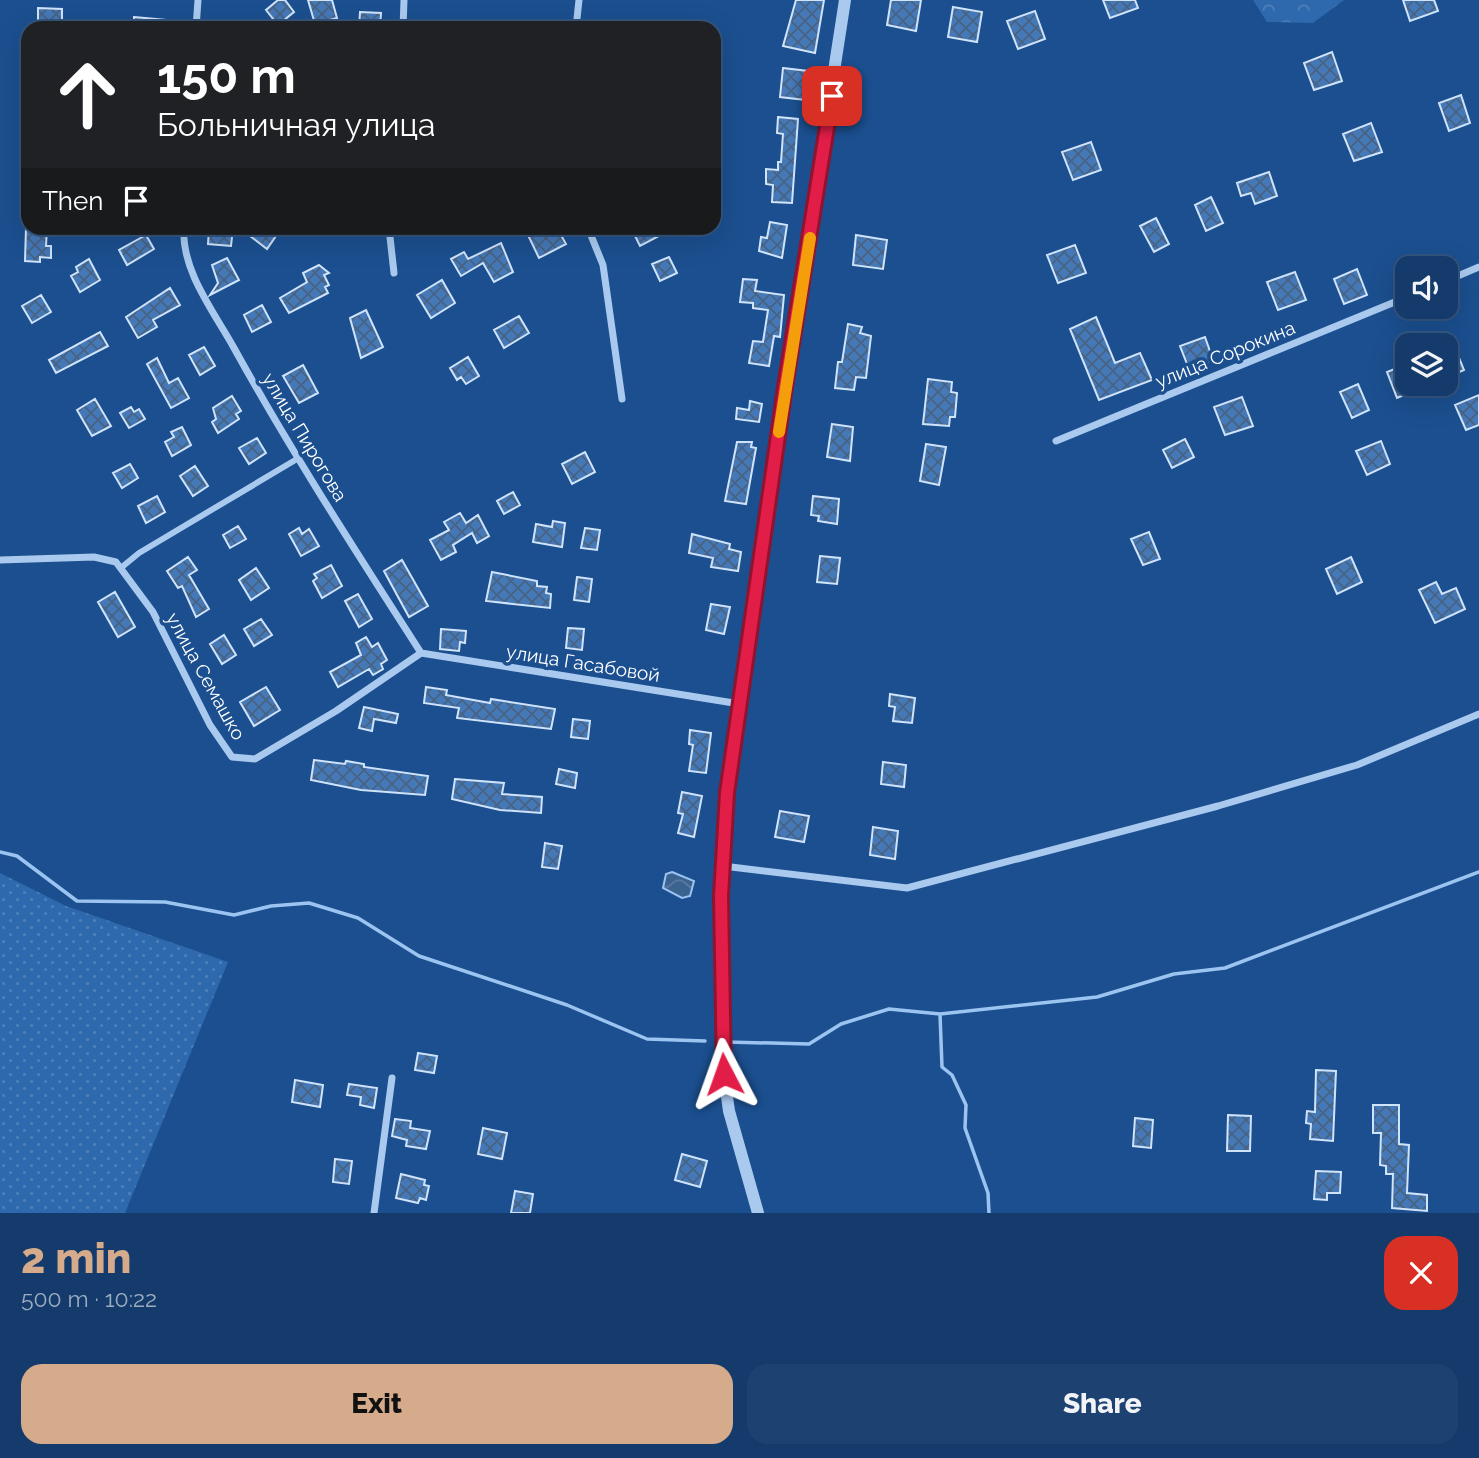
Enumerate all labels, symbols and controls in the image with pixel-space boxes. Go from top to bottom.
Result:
text: 150 m [157,47,296,104]
icon: ahead [42,49,133,140]
pin [802,66,862,126]
icon: arrive [813,77,851,115]
text: Больничная улица [157,106,435,143]
icon: arrive [117,182,155,220]
text: Then [42,186,103,216]
map controls [1395,256,1458,396]
button: sound [1395,256,1458,319]
street label: улица Сорокина [1152,316,1298,392]
button: layers [1395,333,1458,396]
street label: улица Пирогова [258,369,352,505]
street label: улица Семашко [162,608,250,744]
street label: улица Гасабовой [505,640,661,686]
position arrow [687,1037,761,1111]
text: 2 min [21,1234,131,1283]
button: close [1384,1236,1458,1310]
text: 500 m · 10:22 [21,1285,157,1312]
button: Exit [21,1364,733,1444]
button: Share [747,1364,1458,1444]

